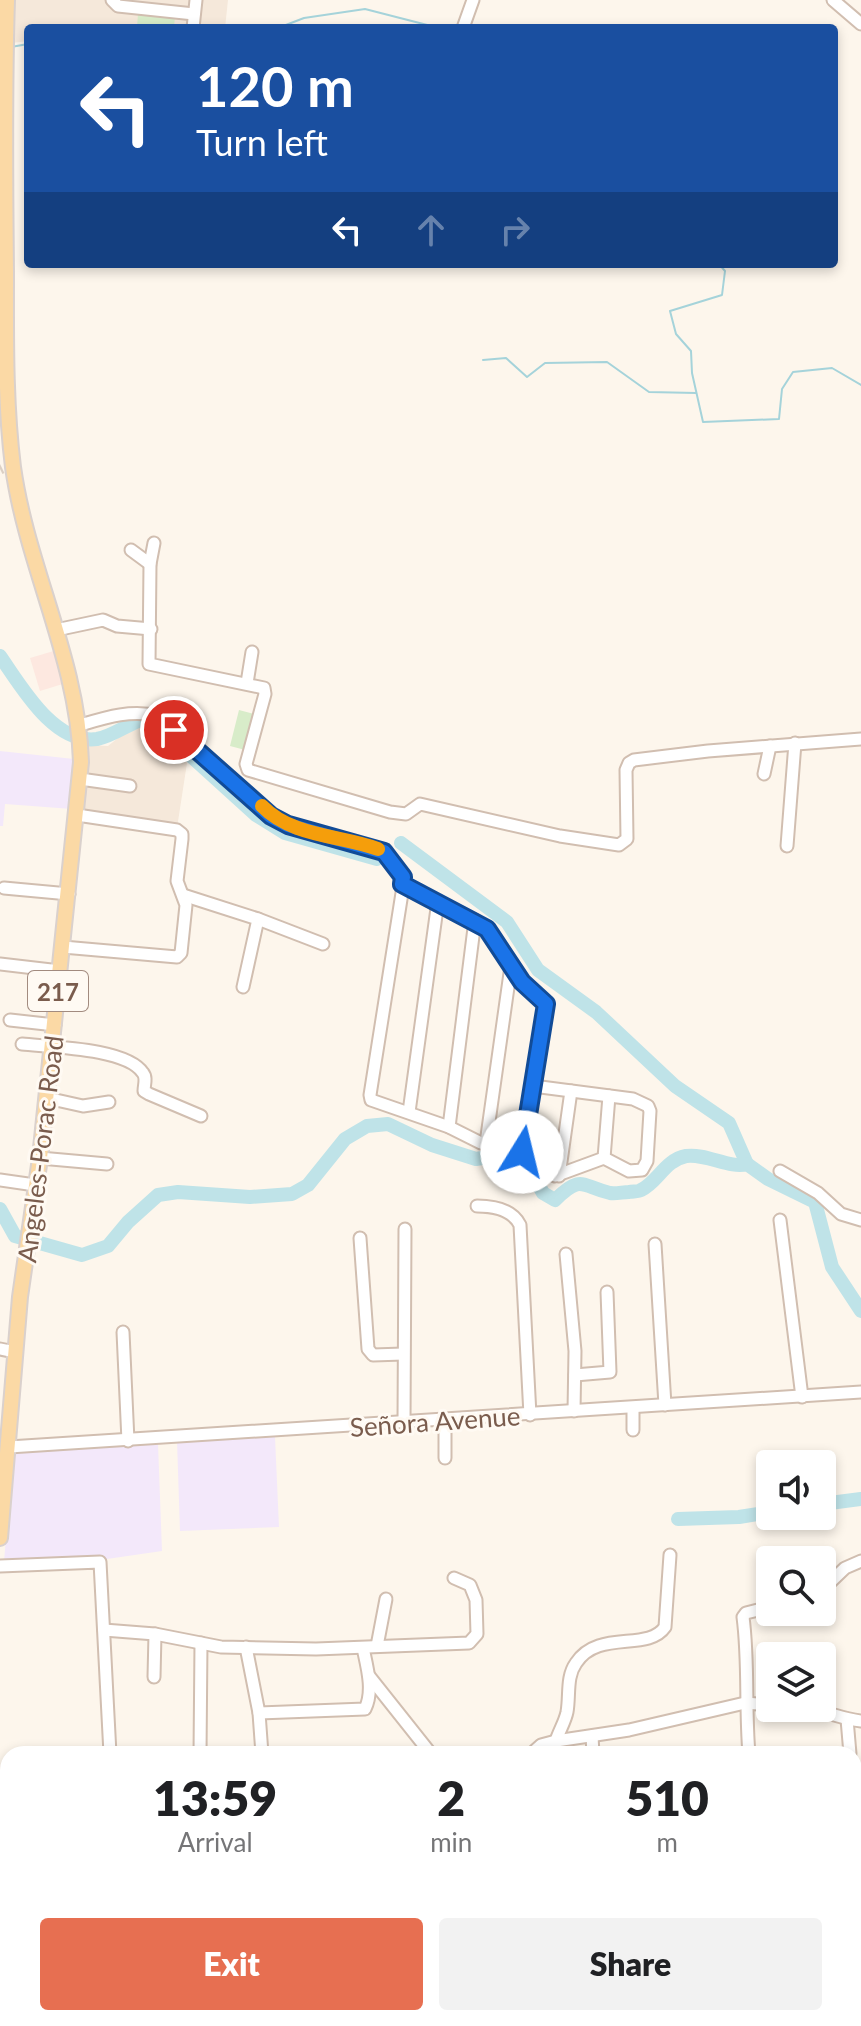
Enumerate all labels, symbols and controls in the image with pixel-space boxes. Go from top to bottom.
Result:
text: 120 m [196,52,354,119]
icon: left [64,56,168,160]
text: Turn left [196,120,328,164]
icon: left [325,208,369,252]
icon: ahead [409,208,453,252]
icon: right [493,208,537,252]
pin [140,696,208,764]
icon: arrive [152,708,196,752]
road number: 217 [28,971,88,1011]
street label: Angeles-Porac Road [10,1034,70,1264]
position arrow [480,1110,564,1194]
street label: Señora Avenue [349,1399,521,1443]
map controls [756,1450,836,1722]
button: sound [756,1450,836,1530]
button: search [756,1546,836,1626]
button: layers [756,1642,836,1722]
text: 13:59 [153,1769,277,1826]
text: 2 [437,1769,465,1826]
text: 510 [625,1769,709,1826]
text: Arrival [178,1826,253,1858]
text: min [430,1826,472,1858]
text: m [656,1826,678,1858]
button: Exit [40,1918,423,2010]
button: Share [439,1918,822,2010]

